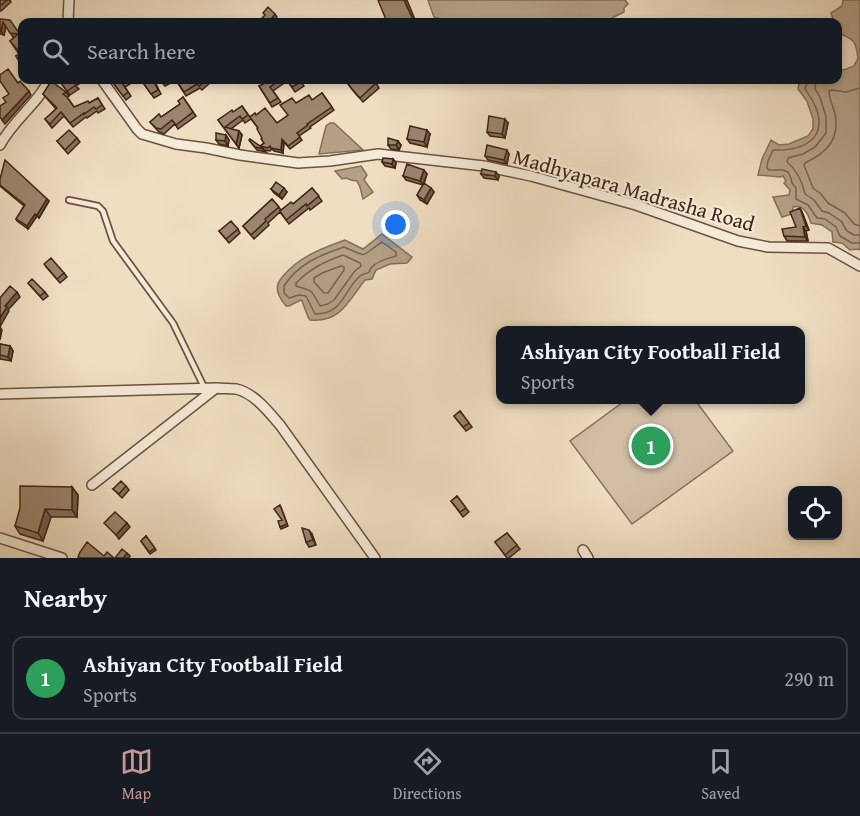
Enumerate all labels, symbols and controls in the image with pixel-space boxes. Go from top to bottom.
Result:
search box [18,18,842,84]
icon: search [39,35,72,68]
text: Search here [87,35,196,67]
street label: Madhyapara Madrasha Road [510,141,759,240]
your location [381,210,410,239]
popup [496,326,805,404]
text: Ashiyan City Football Field [521,335,780,367]
text: Sports [521,367,575,396]
pin: 1 [632,424,670,468]
map controls [788,486,842,540]
button: locate [788,486,842,540]
text: Nearby [24,578,107,617]
text: Ashiyan City Football Field [83,648,343,680]
text: 1 [40,664,51,693]
text: 290 m [784,664,834,693]
text: Sports [83,680,137,709]
tab: Map [120,745,153,805]
tab: Directions [393,745,462,805]
tab: Saved [701,745,740,805]

